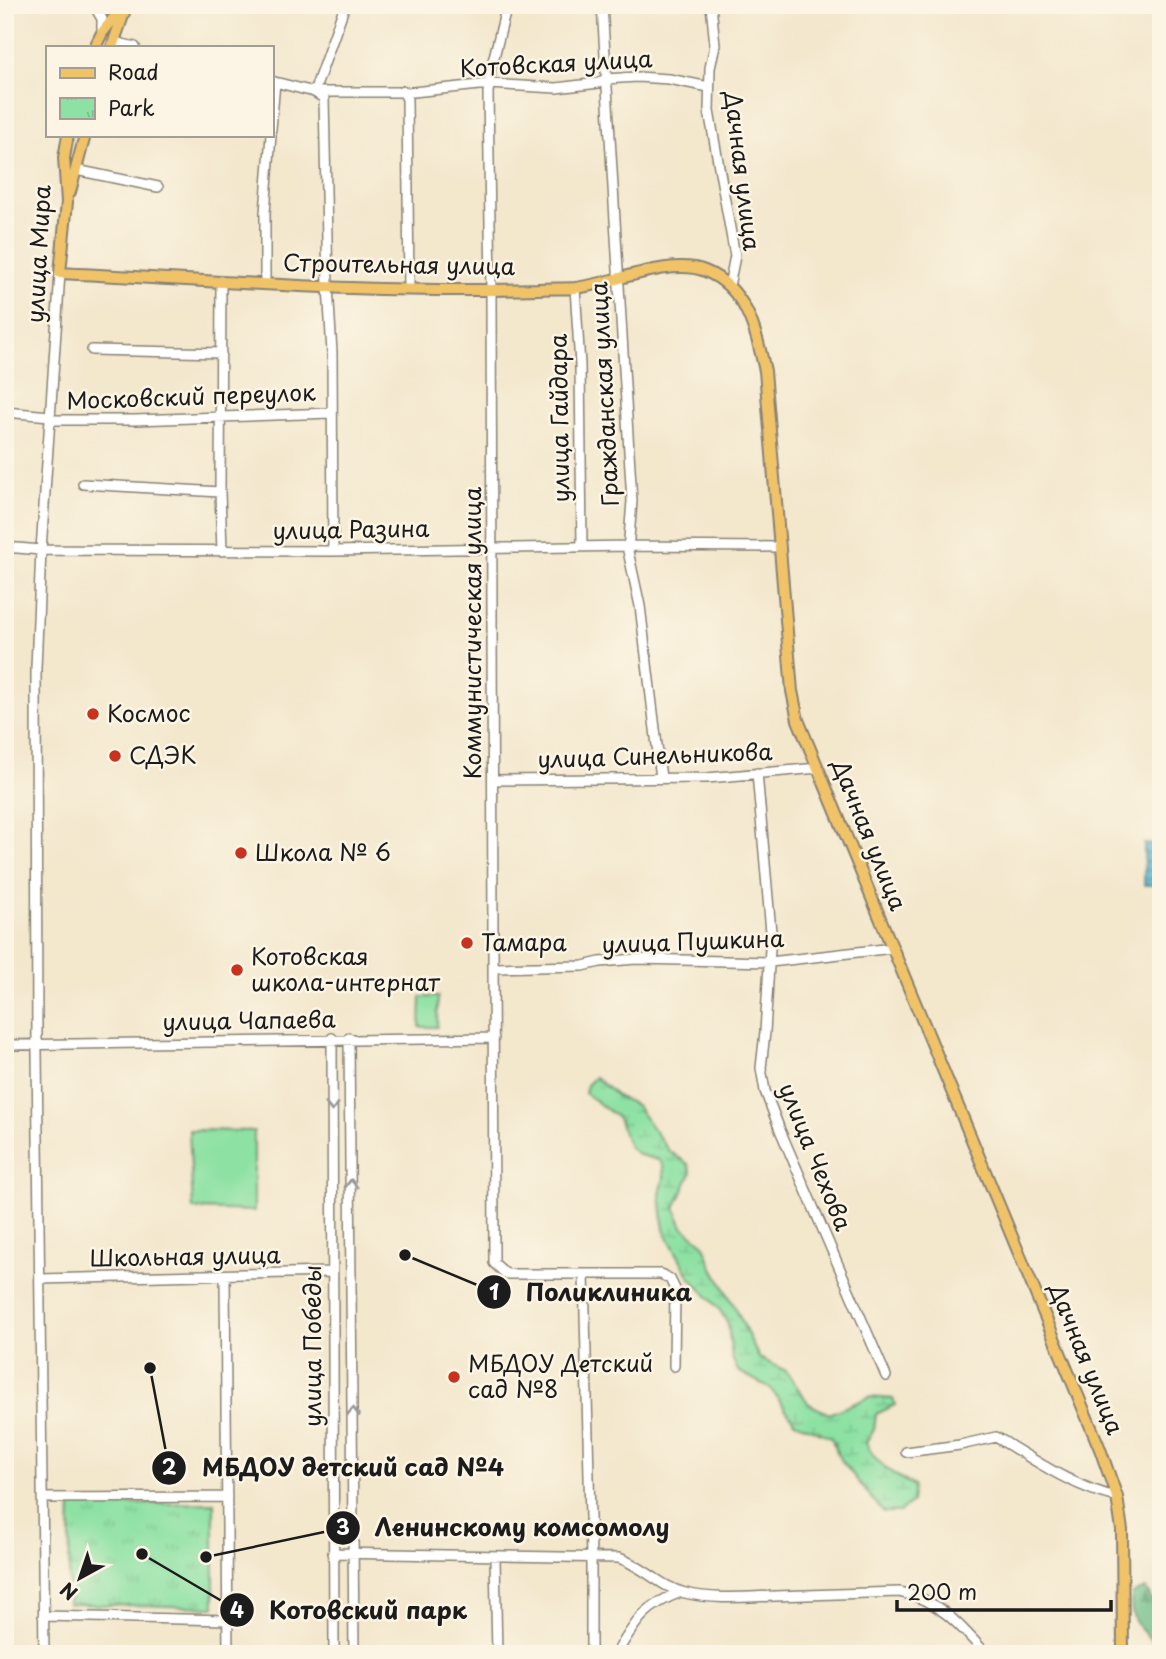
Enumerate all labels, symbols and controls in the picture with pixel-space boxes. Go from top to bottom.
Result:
street label: Котовская улица [459,40,654,85]
legend [46,46,273,136]
text: Road [108,55,159,87]
street label: Дачная улица [716,88,771,253]
text: Park [108,91,155,123]
street label: улица Мира [16,183,59,324]
street label: Строительная улица [283,244,516,283]
street label: Гражданская улица [580,280,627,507]
street label: улица Гайдара [540,333,577,503]
street label: Московский переулок [66,374,316,417]
street label: Коммунистическая улица [454,486,489,779]
street label: улица Разина [272,510,430,547]
place label: Космос [107,695,191,730]
marker: Космос [85,706,101,722]
street label: улица Синельникова [537,733,774,776]
place label: СДЭК [129,737,196,772]
marker: СДЭК [107,748,123,764]
street label: Дачная улица [824,753,917,916]
place label: Школа № 6 [255,834,391,869]
marker: Школа № 6 [233,845,249,861]
street label: улица Пушкина [601,920,785,961]
place label: Тамара [481,924,567,959]
marker: Тамара [459,935,475,951]
place label: Котовская школа-интернат [251,938,441,999]
marker: Котовская школа-интернат [229,962,245,978]
street label: улица Чапаева [162,1000,337,1039]
street label: улица Чехова [771,1077,862,1236]
one-way arrow [324,1102,340,1112]
one-way arrow [343,1179,359,1189]
street label: Школьная улица [89,1236,281,1275]
street label: улица Победы [294,1265,329,1427]
callout: Поликлиника [477,1270,706,1315]
text: Поликлиника [526,1273,693,1309]
text: 1 [489,1275,499,1307]
street label: Дачная улица [1041,1277,1134,1440]
place label: МБДОУ Детский сад №8 [468,1345,653,1406]
marker: МБДОУ Детский сад №8 [446,1369,462,1385]
one-way arrow [345,1406,361,1417]
callout: МБДОУ детский сад №4 [151,1445,519,1490]
text: МБДОУ детский сад №4 [202,1448,504,1484]
text: 2 [162,1450,177,1482]
callout: Ленинскому комсомолу [325,1505,684,1550]
text: Ленинскому комсомолу [375,1508,669,1544]
text: 3 [336,1510,350,1542]
north arrow [46,1544,116,1614]
scale bar [897,1568,1110,1612]
text: 200 m [907,1575,977,1607]
text: N [54,1576,83,1607]
callout: Котовский парк [220,1588,482,1633]
text: Котовский парк [269,1591,468,1627]
text: 4 [230,1593,244,1625]

